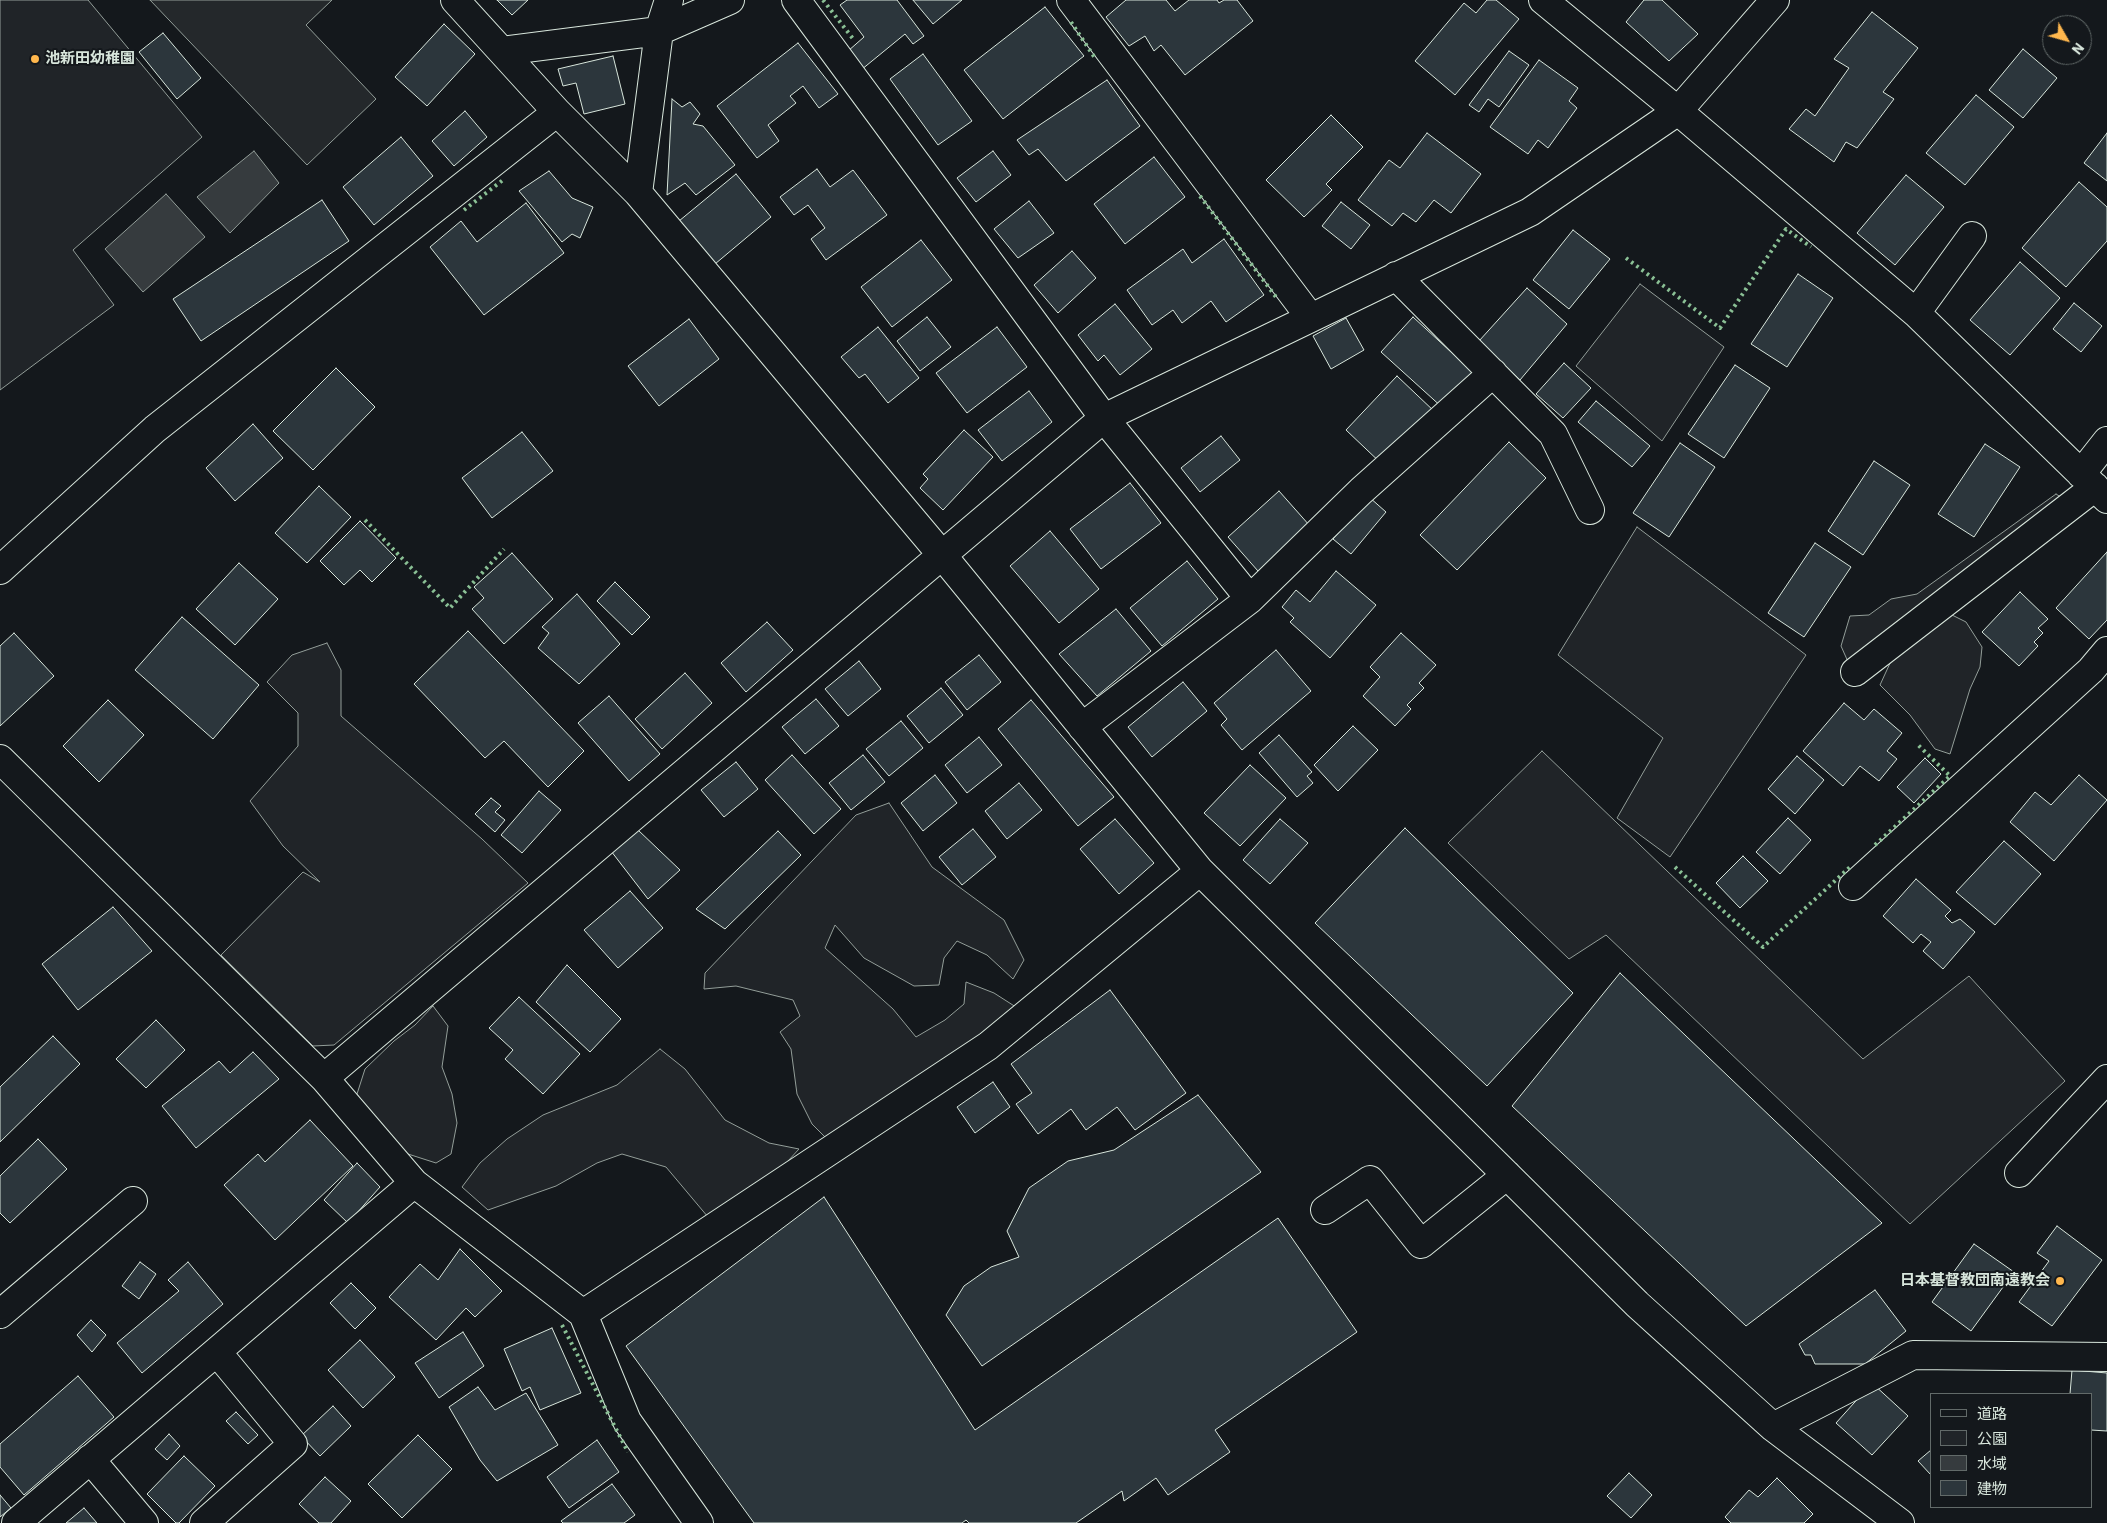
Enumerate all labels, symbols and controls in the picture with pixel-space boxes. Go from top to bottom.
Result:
north arrow [2042,15,2092,65]
text: N [2068,39,2088,58]
place label: 池新田幼稚園 [45,50,135,68]
marker: 池新田幼稚園 [29,53,41,65]
place label: 日本基督教団南遠教会 [1900,1272,2050,1290]
marker: 日本基督教団南遠教会 [2054,1275,2066,1287]
legend [1930,1393,2092,1508]
text: 道路 [1977,1404,2007,1423]
text: 公園 [1977,1429,2007,1448]
text: 水域 [1977,1454,2007,1473]
text: 建物 [1977,1479,2007,1498]

